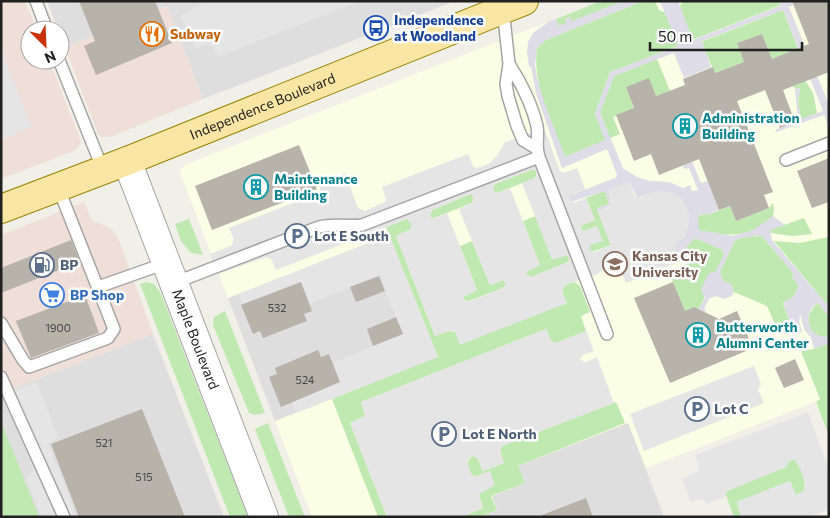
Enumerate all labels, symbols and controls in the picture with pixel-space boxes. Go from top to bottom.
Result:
place label: Independence at Woodland [394,11,484,44]
bus stop icon: Independence at Woodland [363,15,389,41]
north arrow [20,20,70,70]
scale bar [650,20,802,52]
restaurant icon: Subway [139,21,165,47]
place label: Subway [170,25,221,42]
text: 50 m [658,27,692,45]
text: N [42,47,59,67]
street label: Independence Boulevard [187,69,338,143]
place label: Administration Building [702,109,800,142]
building icon: Administration Building [672,113,698,139]
place label: Maintenance Building [274,170,358,203]
building icon: Maintenance Building [243,174,269,200]
parking icon: Lot E South [284,223,310,249]
place label: Lot E South [314,227,389,244]
place label: Kansas City University [632,247,708,280]
school or university icon: Kansas City University [602,251,628,277]
fuel station icon: BP [29,252,55,278]
place label: BP [60,256,78,273]
supermarket icon: BP Shop [39,282,65,308]
place label: BP Shop [70,286,124,303]
street label: Maple Boulevard [169,286,223,392]
house number: 532 [268,301,286,314]
place label: Butterworth Alumni Center [716,318,809,351]
house number: 1900 [45,321,71,334]
building icon: Butterworth Alumni Center [685,322,711,348]
house number: 524 [296,373,315,386]
parking icon: Lot C [684,396,710,422]
place label: Lot C [714,400,749,417]
parking icon: Lot E North [431,421,457,447]
place label: Lot E North [462,425,537,442]
house number: 521 [95,436,113,449]
house number: 515 [135,470,153,483]

